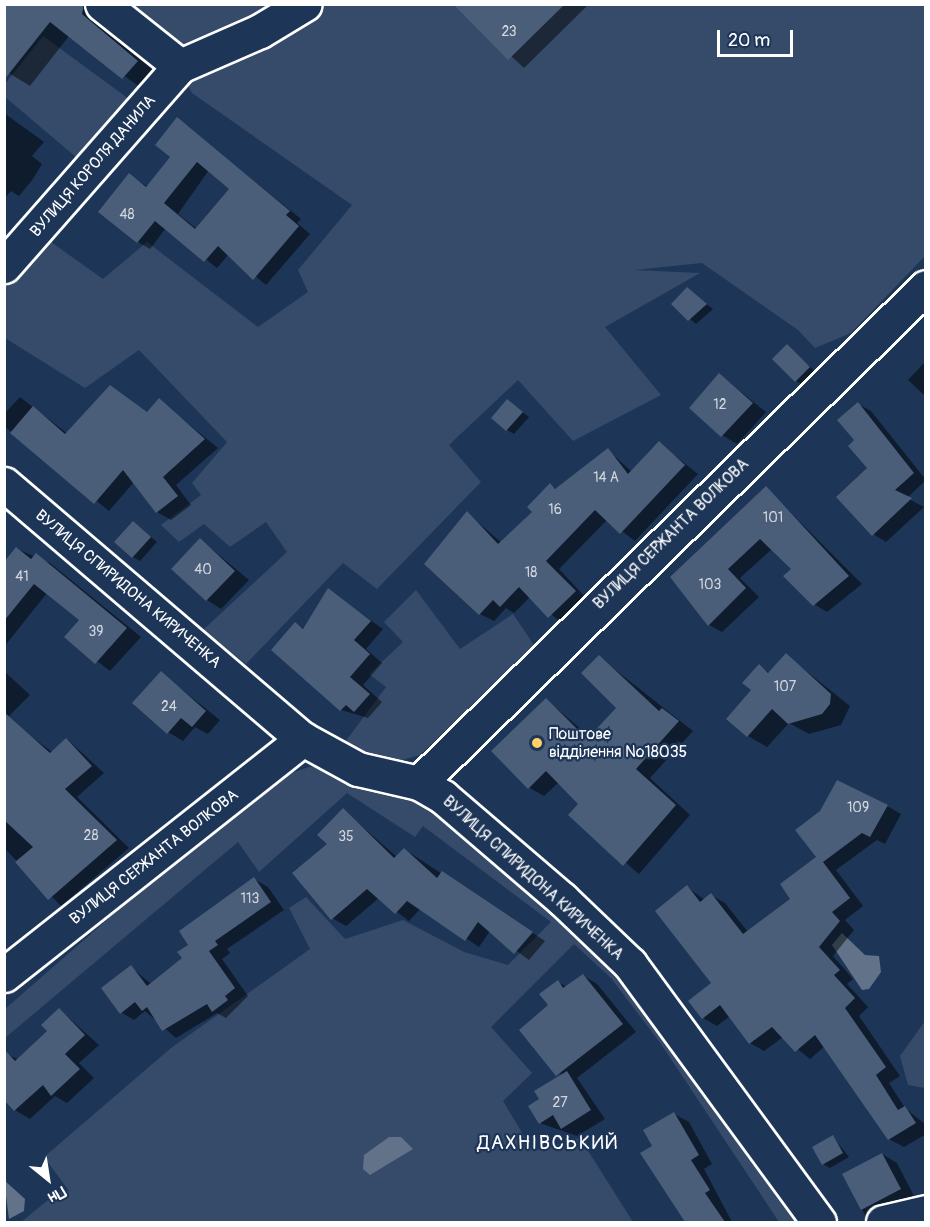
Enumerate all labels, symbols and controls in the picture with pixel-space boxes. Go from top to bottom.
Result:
scale bar [720,18,796,56]
house number: 23 [501,24,517,40]
text: 20 m [728,29,770,52]
street label: ВУЛИЦЯ КОРОЛЯ ДАНИЛА [26,91,160,241]
house number: 48 [119,207,135,223]
house number: 12 [713,397,727,413]
street label: ВУЛИЦЯ СЕРЖАНТА ВОЛКОВА [589,455,753,613]
house number: 14 А [593,470,619,486]
house number: 16 [548,502,562,518]
street label: ВУЛИЦЯ СПИРИДОНА КИРИЧЕНКА [31,506,225,672]
house number: 101 [763,510,783,526]
house number: 40 [194,562,212,578]
house number: 18 [525,565,537,581]
house number: 41 [15,569,29,585]
house number: 103 [699,577,721,593]
house number: 39 [88,624,104,640]
house number: 107 [774,679,796,695]
house number: 24 [161,699,177,715]
place label: Поштове відділення №18035 [549,724,687,762]
marker: Поштове відділення №18035 [530,736,544,750]
street label: ВУЛИЦЯ СЕРЖАНТА ВОЛКОВА [66,785,242,929]
street label: ВУЛИЦЯ СПИРИДОНА КИРИЧЕНКА [439,792,627,964]
house number: 109 [847,800,869,816]
house number: 28 [84,828,98,844]
house number: 35 [338,829,354,845]
house number: 113 [241,891,259,907]
house number: 27 [552,1095,568,1111]
district label: ДАХНІВСЬКИЙ [477,1130,619,1154]
north arrow [18,1149,78,1209]
text: Пн [44,1182,70,1208]

